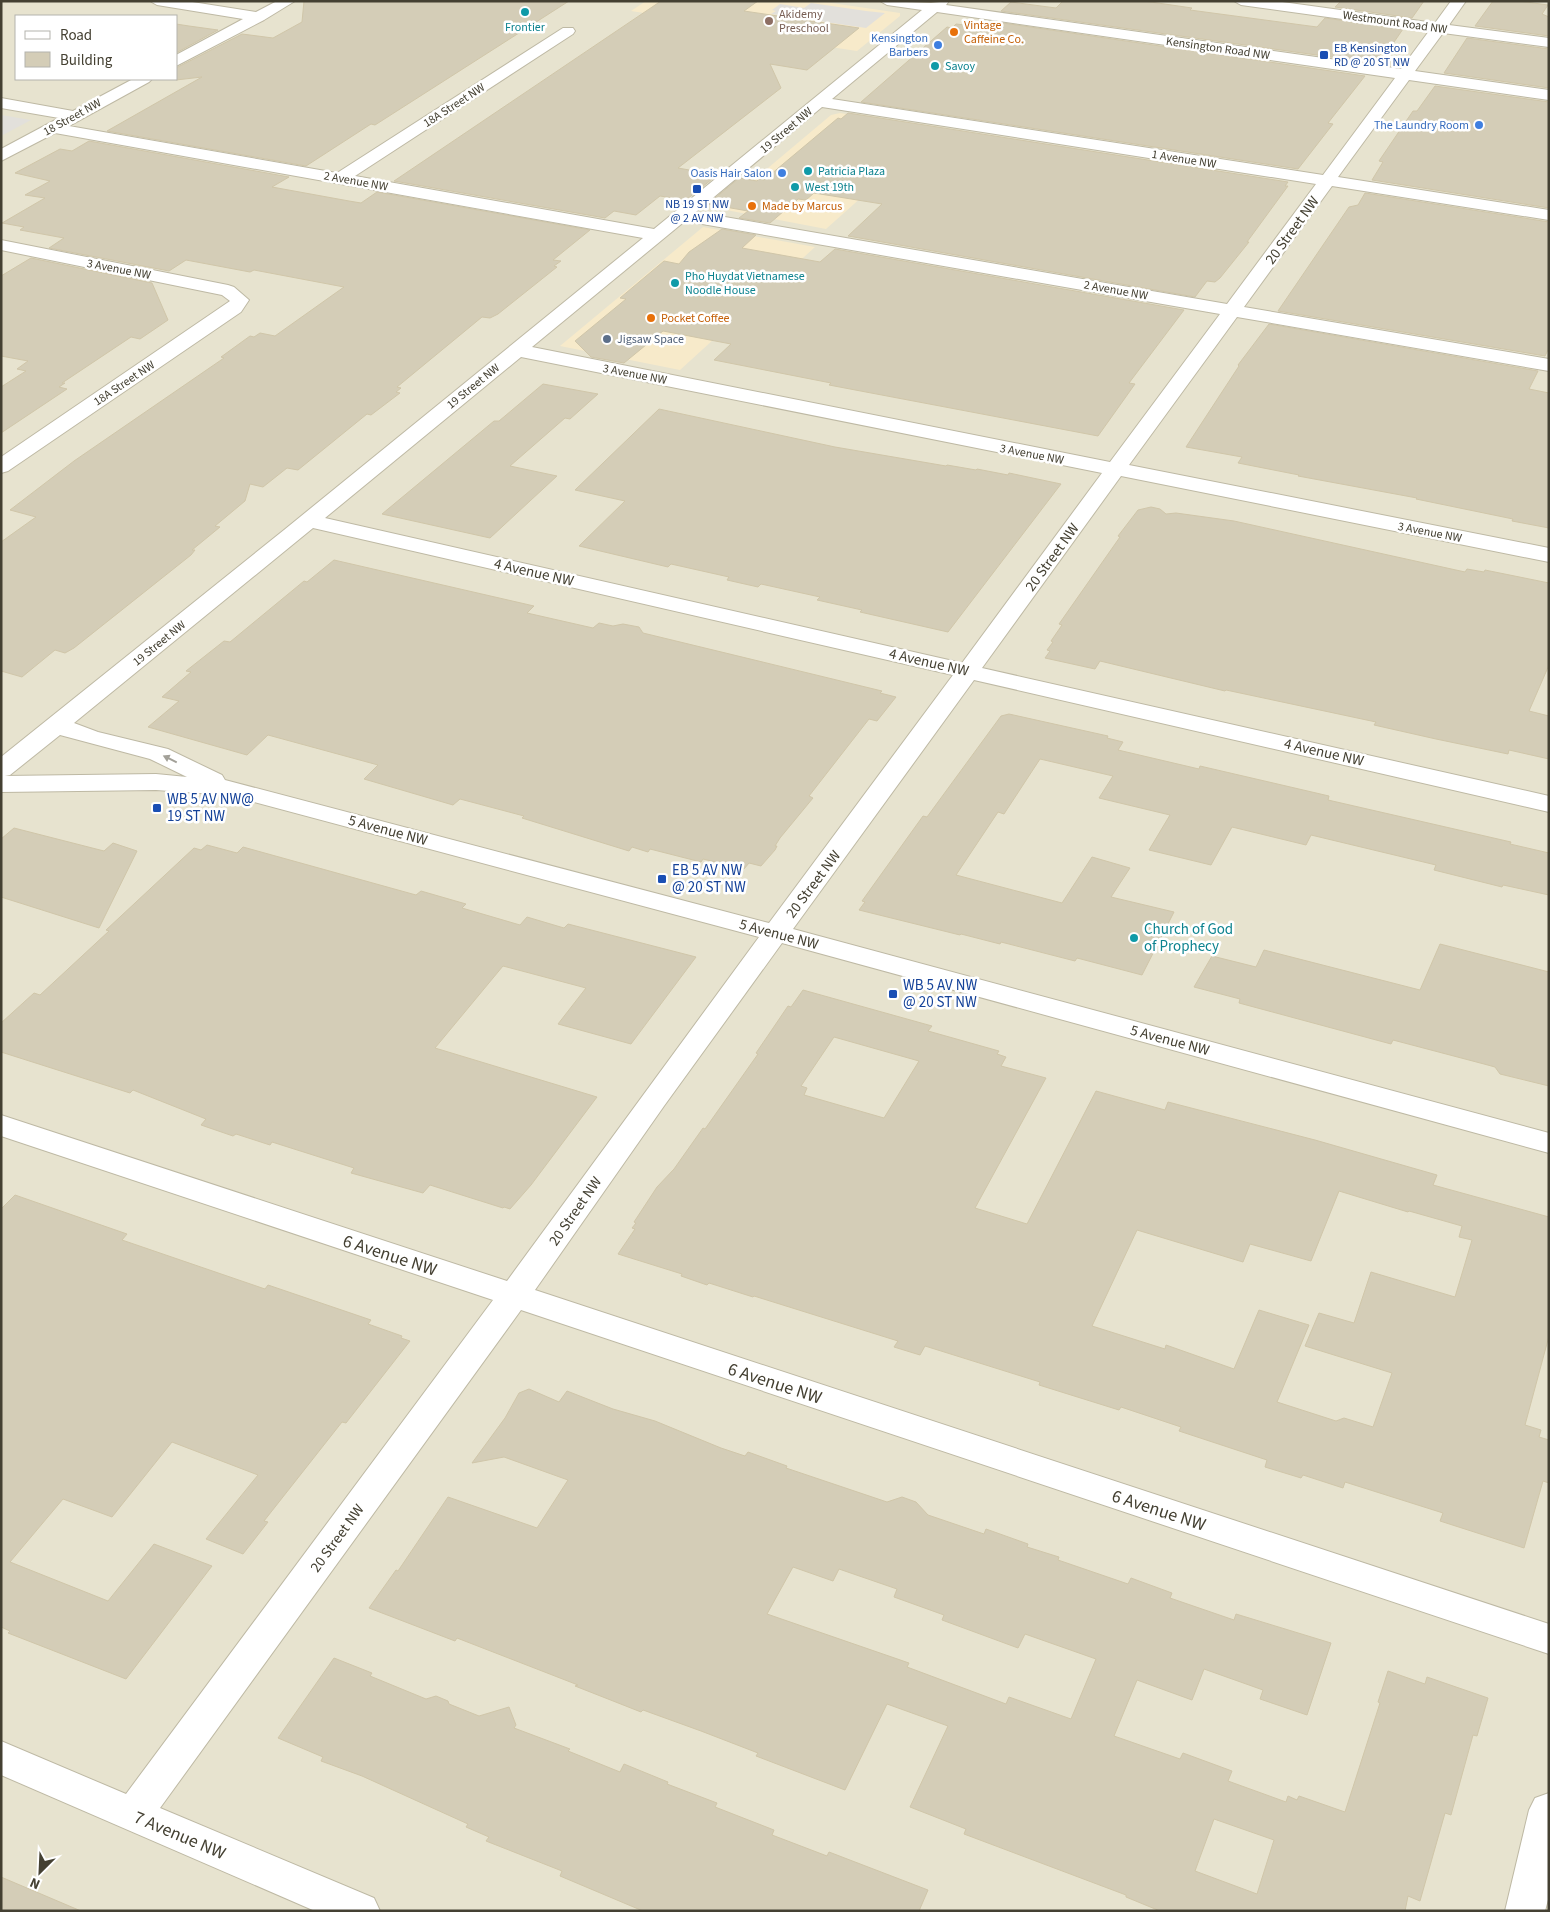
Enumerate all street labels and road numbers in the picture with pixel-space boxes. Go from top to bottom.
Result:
street label: Westmount Road NW [1341,7,1449,38]
street label: Kensington Road NW [1165,33,1272,64]
street label: 18A Street NW [420,79,489,132]
street label: 18 Street NW [40,94,105,140]
street label: 19 Street NW [756,103,817,157]
street label: 1 Avenue NW [1151,146,1218,173]
street label: 2 Avenue NW [322,167,390,196]
street label: 20 Street NW [1260,192,1325,269]
street label: 3 Avenue NW [85,255,153,284]
street label: 2 Avenue NW [1082,276,1150,305]
street label: 18A Street NW [90,356,159,410]
street label: 19 Street NW [443,359,504,413]
street label: 3 Avenue NW [601,360,669,389]
street label: 3 Avenue NW [998,440,1066,469]
street label: 3 Avenue NW [1396,518,1464,547]
street label: 20 Street NW [1020,519,1085,596]
street label: 4 Avenue NW [492,553,576,592]
street label: 19 Street NW [129,616,190,670]
street label: 4 Avenue NW [887,643,971,682]
street label: 4 Avenue NW [1282,733,1366,772]
street label: 5 Avenue NW [346,810,430,851]
street label: 20 Street NW [781,846,846,923]
street label: 5 Avenue NW [737,914,821,955]
street label: 5 Avenue NW [1128,1020,1212,1061]
street label: 20 Street NW [544,1172,607,1250]
street label: 6 Avenue NW [340,1229,440,1282]
street label: 6 Avenue NW [725,1357,825,1410]
street label: 6 Avenue NW [1109,1484,1209,1537]
street label: 20 Street NW [305,1500,370,1577]
street label: 7 Avenue NW [130,1805,230,1866]

